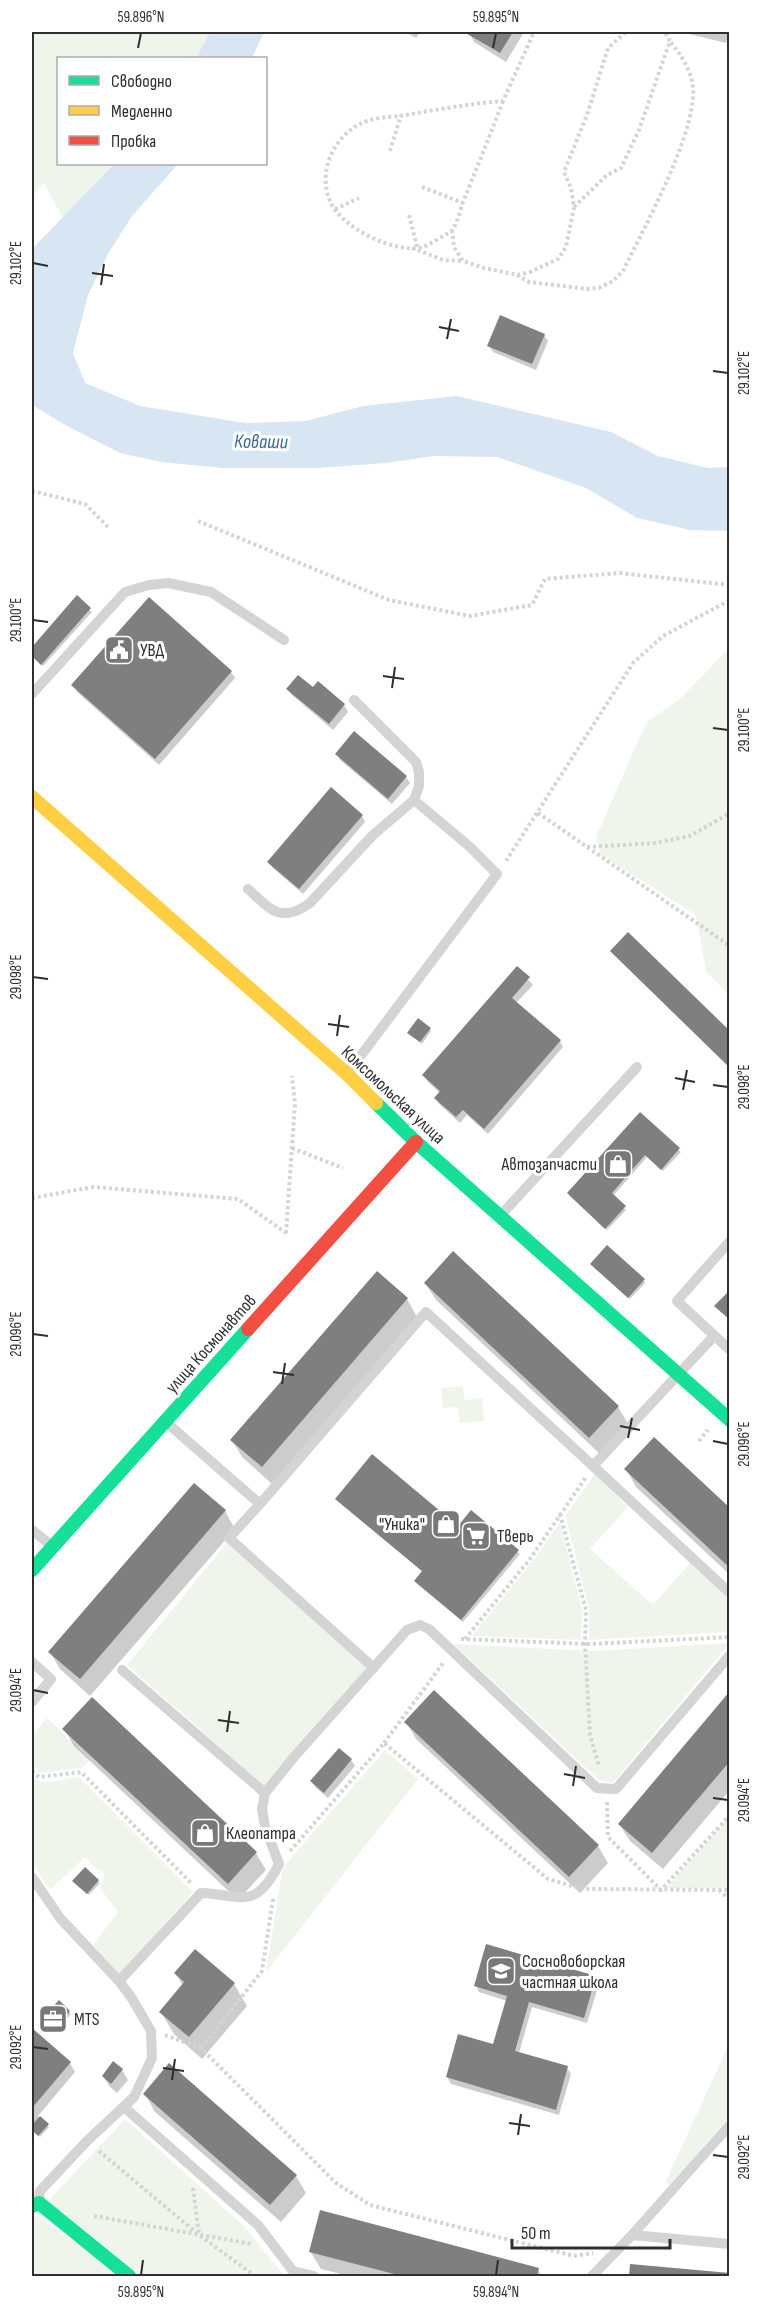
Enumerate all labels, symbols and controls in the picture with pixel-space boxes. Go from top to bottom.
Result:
text: 59.896°N [118,8,164,27]
text: 59.895°N [473,8,519,27]
legend [57,57,267,165]
text: Свободно [111,71,172,92]
text: Медленно [111,101,173,122]
text: Пробка [111,131,156,152]
text: 29.102°E [7,241,26,285]
text: 29.102°E [735,351,754,395]
water label: Коваши [234,430,289,454]
text: 29.100°E [7,598,26,642]
public building icon: УВД [103,634,135,666]
place label: УВД [140,640,165,661]
text: 29.100°E [735,708,754,752]
text: 29.098°E [7,954,26,1000]
street label: Комсомольская улица [337,1042,449,1148]
text: 29.098°E [735,1064,754,1110]
shop icon: Автозапчасти [602,1148,634,1180]
place label: Автозапчасти [501,1154,597,1175]
street label: улица Космонавтов [161,1290,261,1398]
text: 29.096°E [7,1311,26,1357]
text: 29.096°E [735,1421,754,1467]
shop icon: "Уника" [430,1508,462,1540]
place label: "Уника" [379,1514,425,1535]
supermarket icon: Тверь [460,1520,492,1552]
place label: Тверь [497,1526,534,1547]
text: 29.094°E [7,1668,26,1712]
text: 29.094°E [735,1778,754,1822]
shop icon: Клеопатра [189,1817,221,1849]
place label: Клеопатра [226,1823,296,1844]
place label: Сосновоборская частная школа [522,1951,625,1993]
school or university icon: Сосновоборская частная школа [485,1955,517,1987]
office icon: MTS [37,2003,69,2035]
place label: MTS [74,2009,100,2030]
text: 29.092°E [7,2024,26,2070]
text: 29.092°E [735,2134,754,2180]
scale bar [512,2212,670,2250]
text: 50 m [521,2223,551,2244]
text: 59.895°N [118,2283,164,2302]
text: 59.894°N [473,2283,519,2302]

